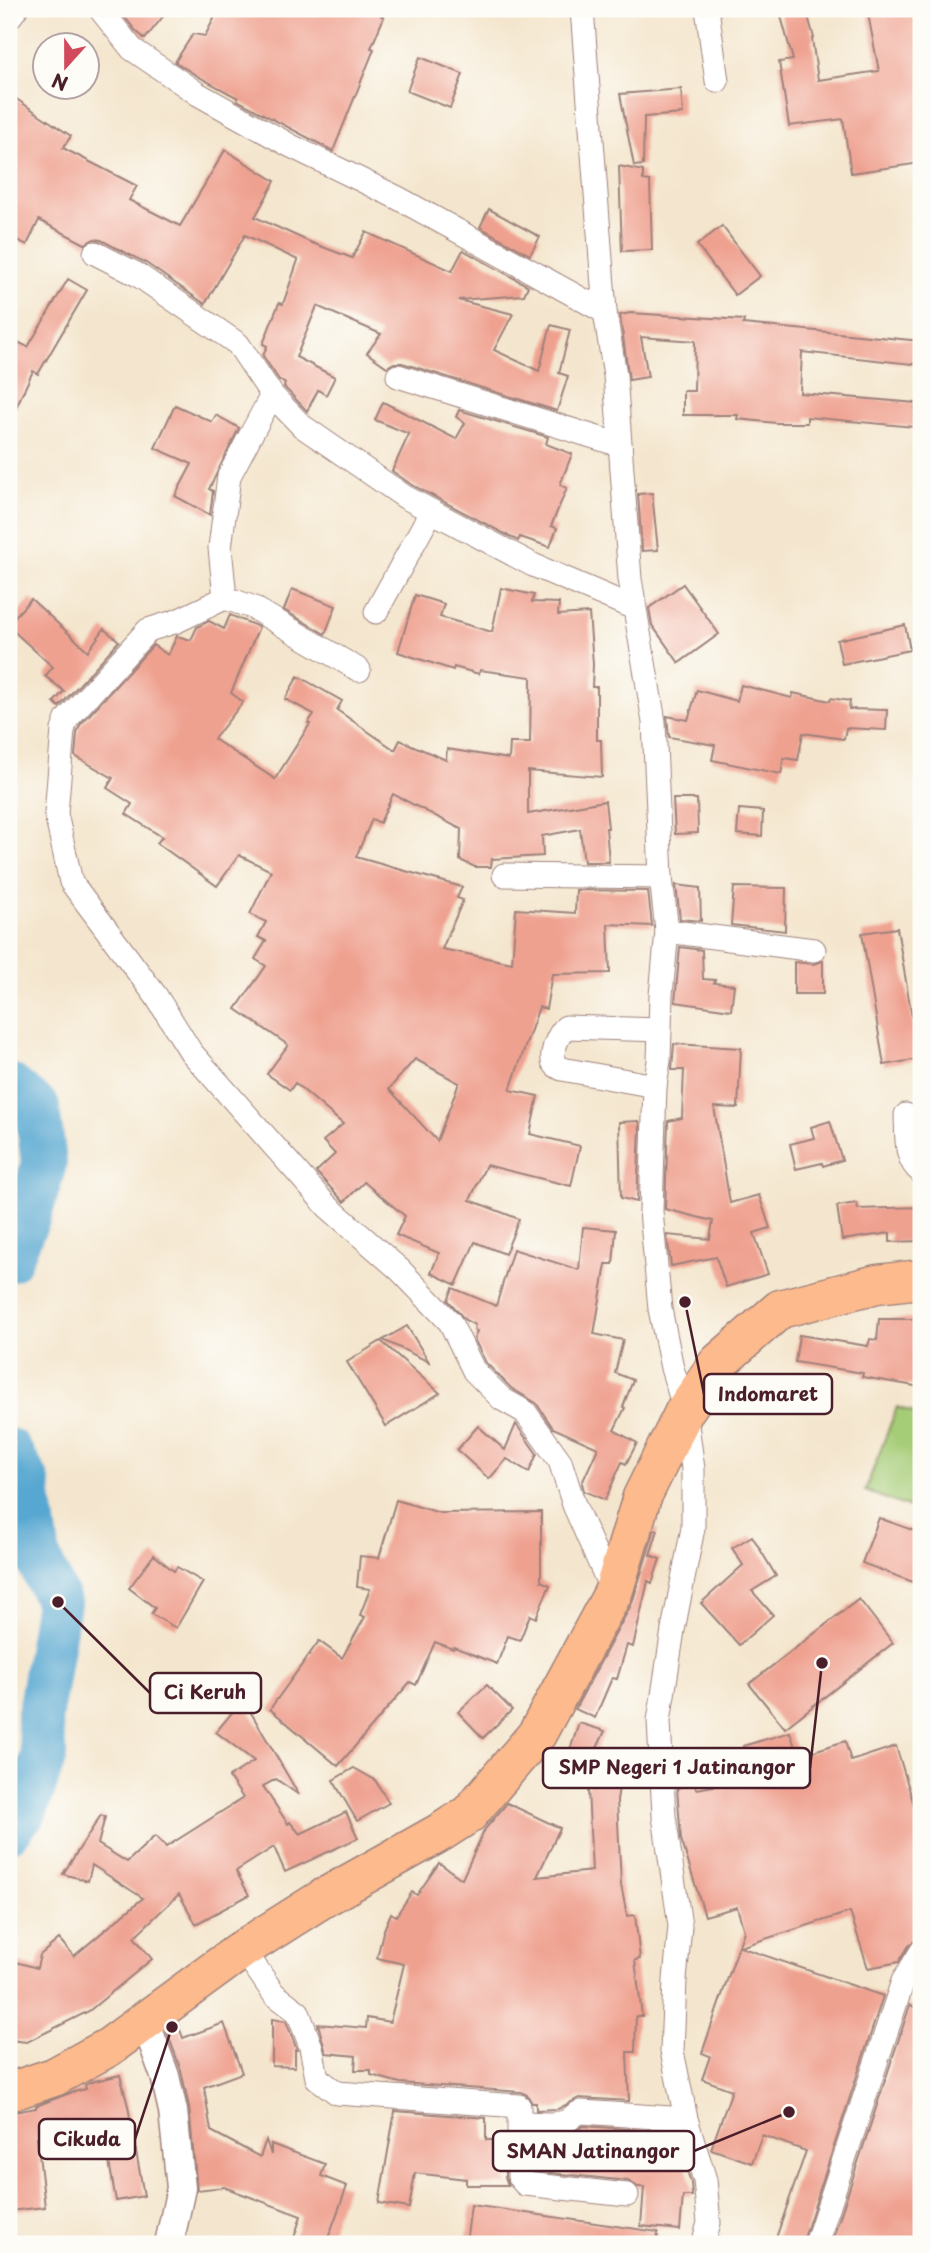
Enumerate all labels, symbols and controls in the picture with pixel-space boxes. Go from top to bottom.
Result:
north arrow [32,32,102,102]
text: N [48,67,72,99]
callout: Indomaret [704,1374,832,1414]
text: Indomaret [718,1379,818,1407]
callout: Ci Keruh [150,1673,261,1713]
text: Ci Keruh [164,1677,246,1705]
callout: SMP Negeri 1 Jatinangor [543,1748,810,1788]
text: SMP Negeri 1 Jatinangor [559,1752,796,1780]
callout: Cikuda [39,2119,135,2159]
text: Cikuda [53,2124,121,2152]
callout: SMAN Jatinangor [493,2131,694,2171]
text: SMAN Jatinangor [507,2136,680,2164]

